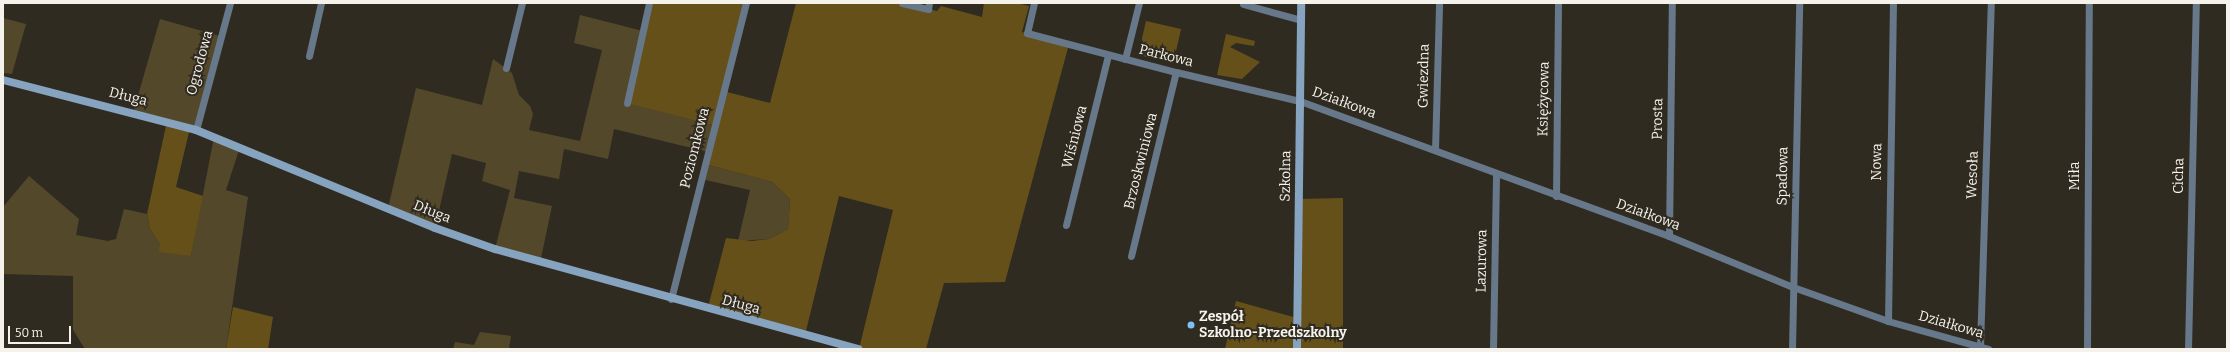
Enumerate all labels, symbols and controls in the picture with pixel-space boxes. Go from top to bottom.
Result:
street label: Ogrodowa [183,29,217,97]
street label: Parkowa [1137,41,1195,71]
street label: Gwiezdna [1415,44,1433,108]
street label: Księżycowa [1535,61,1553,137]
street label: Długa [107,84,149,110]
street label: Działkowa [1310,84,1378,122]
street label: Prosta [1649,98,1667,140]
street label: Wiśniowa [1059,104,1091,170]
street label: Poziomkowa [677,106,713,190]
street label: Brzoskwiniowa [1121,111,1161,211]
street label: Nowa [1868,143,1886,181]
street label: Spadowa [1774,147,1792,205]
street label: Szkolna [1277,150,1295,202]
street label: Wesoła [1964,151,1982,199]
street label: Cicha [2170,158,2188,194]
street label: Miła [2067,162,2083,190]
street label: Działkowa [1614,196,1682,234]
street label: Długa [411,197,453,227]
street label: Lazurowa [1473,229,1491,293]
street label: Długa [720,292,762,318]
street label: Działkowa [1917,308,1985,342]
place label: Zespół Szkolno-Przedszkolny [1199,309,1347,342]
scale bar [10,318,73,344]
marker: Zespół Szkolno-Przedszkolny [1186,320,1196,330]
text: 50 m [15,326,43,340]

